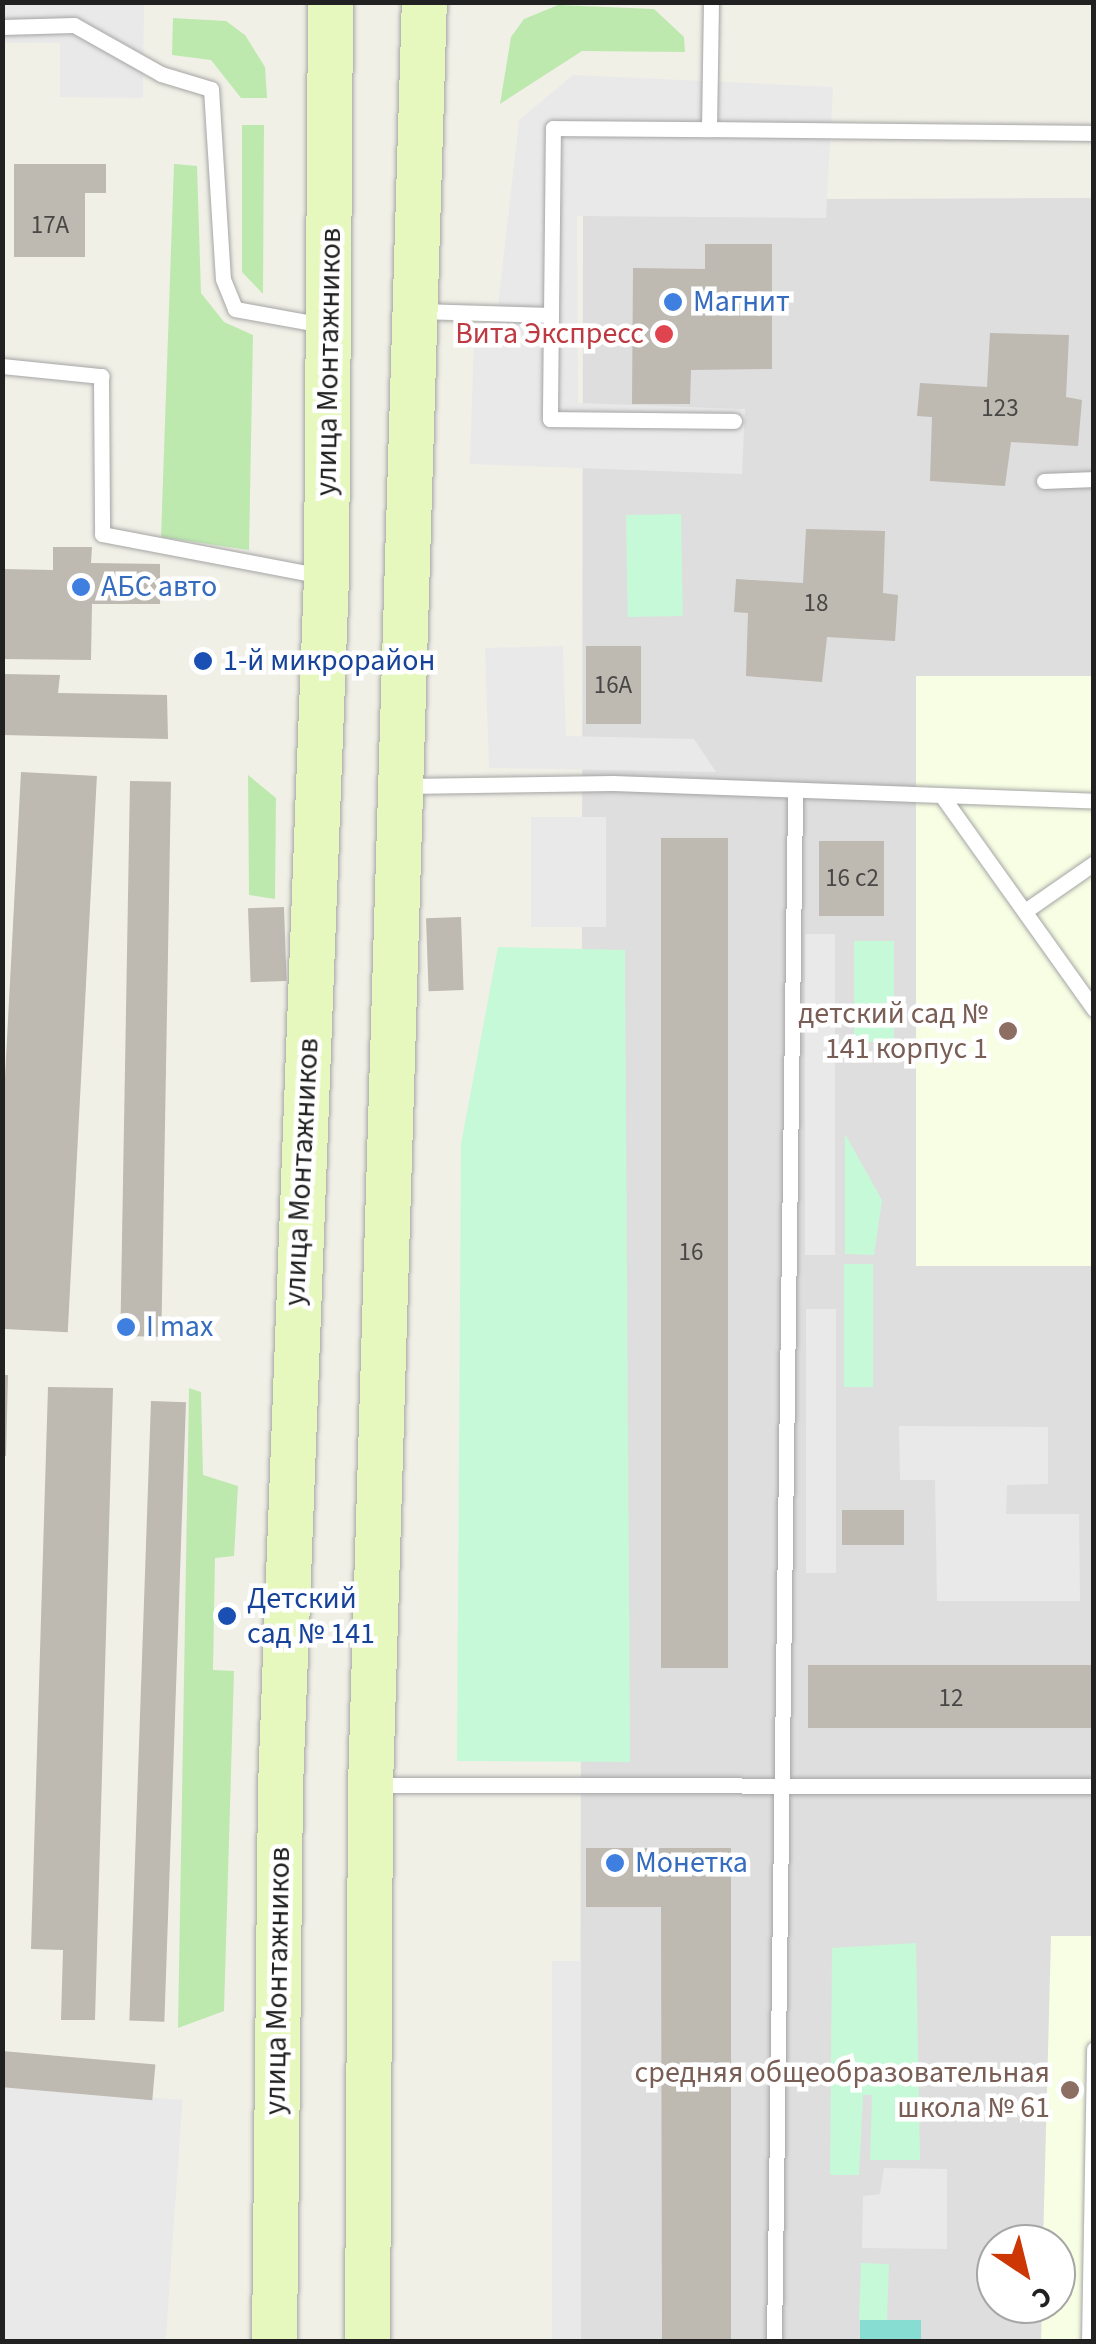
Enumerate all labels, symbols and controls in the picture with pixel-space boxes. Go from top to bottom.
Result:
house number: 17А [31,210,69,240]
street label: улица Монтажников [309,228,349,496]
place label: Магнит [693,284,790,320]
marker: Магнит [662,291,684,313]
place label: Вита Экспресс [455,316,644,352]
marker: Вита Экспресс [653,323,675,345]
house number: 123 [981,393,1019,423]
place label: АБС авто [101,569,217,605]
marker: АБС авто [70,576,92,598]
house number: 18 [804,588,828,618]
place label: 1-й микрорайон [223,643,435,679]
marker: 1-й микрорайон [192,650,214,672]
house number: 16А [594,670,632,700]
house number: 16 c2 [825,863,879,893]
place label: детский сад № 141 корпус 1 [798,996,988,1066]
marker: детский сад № 141 корпус 1 [997,1020,1019,1042]
street label: улица Монтажников [277,1037,327,1307]
house number: 16 [679,1237,703,1267]
place label: I max [146,1309,213,1345]
marker: I max [115,1316,137,1338]
place label: Детский сад № 141 [247,1581,375,1652]
marker: Детский сад № 141 [216,1605,238,1627]
house number: 12 [939,1683,963,1713]
place label: Монетка [635,1845,748,1881]
street label: улица Монтажников [258,1847,298,2115]
marker: Монетка [604,1852,626,1874]
place label: средняя общеобразовательная школа № 61 [635,2055,1050,2126]
marker: средняя общеобразовательная школа № 61 [1059,2079,1081,2101]
north arrow [976,2224,1076,2324]
text: С [1024,2276,1060,2318]

